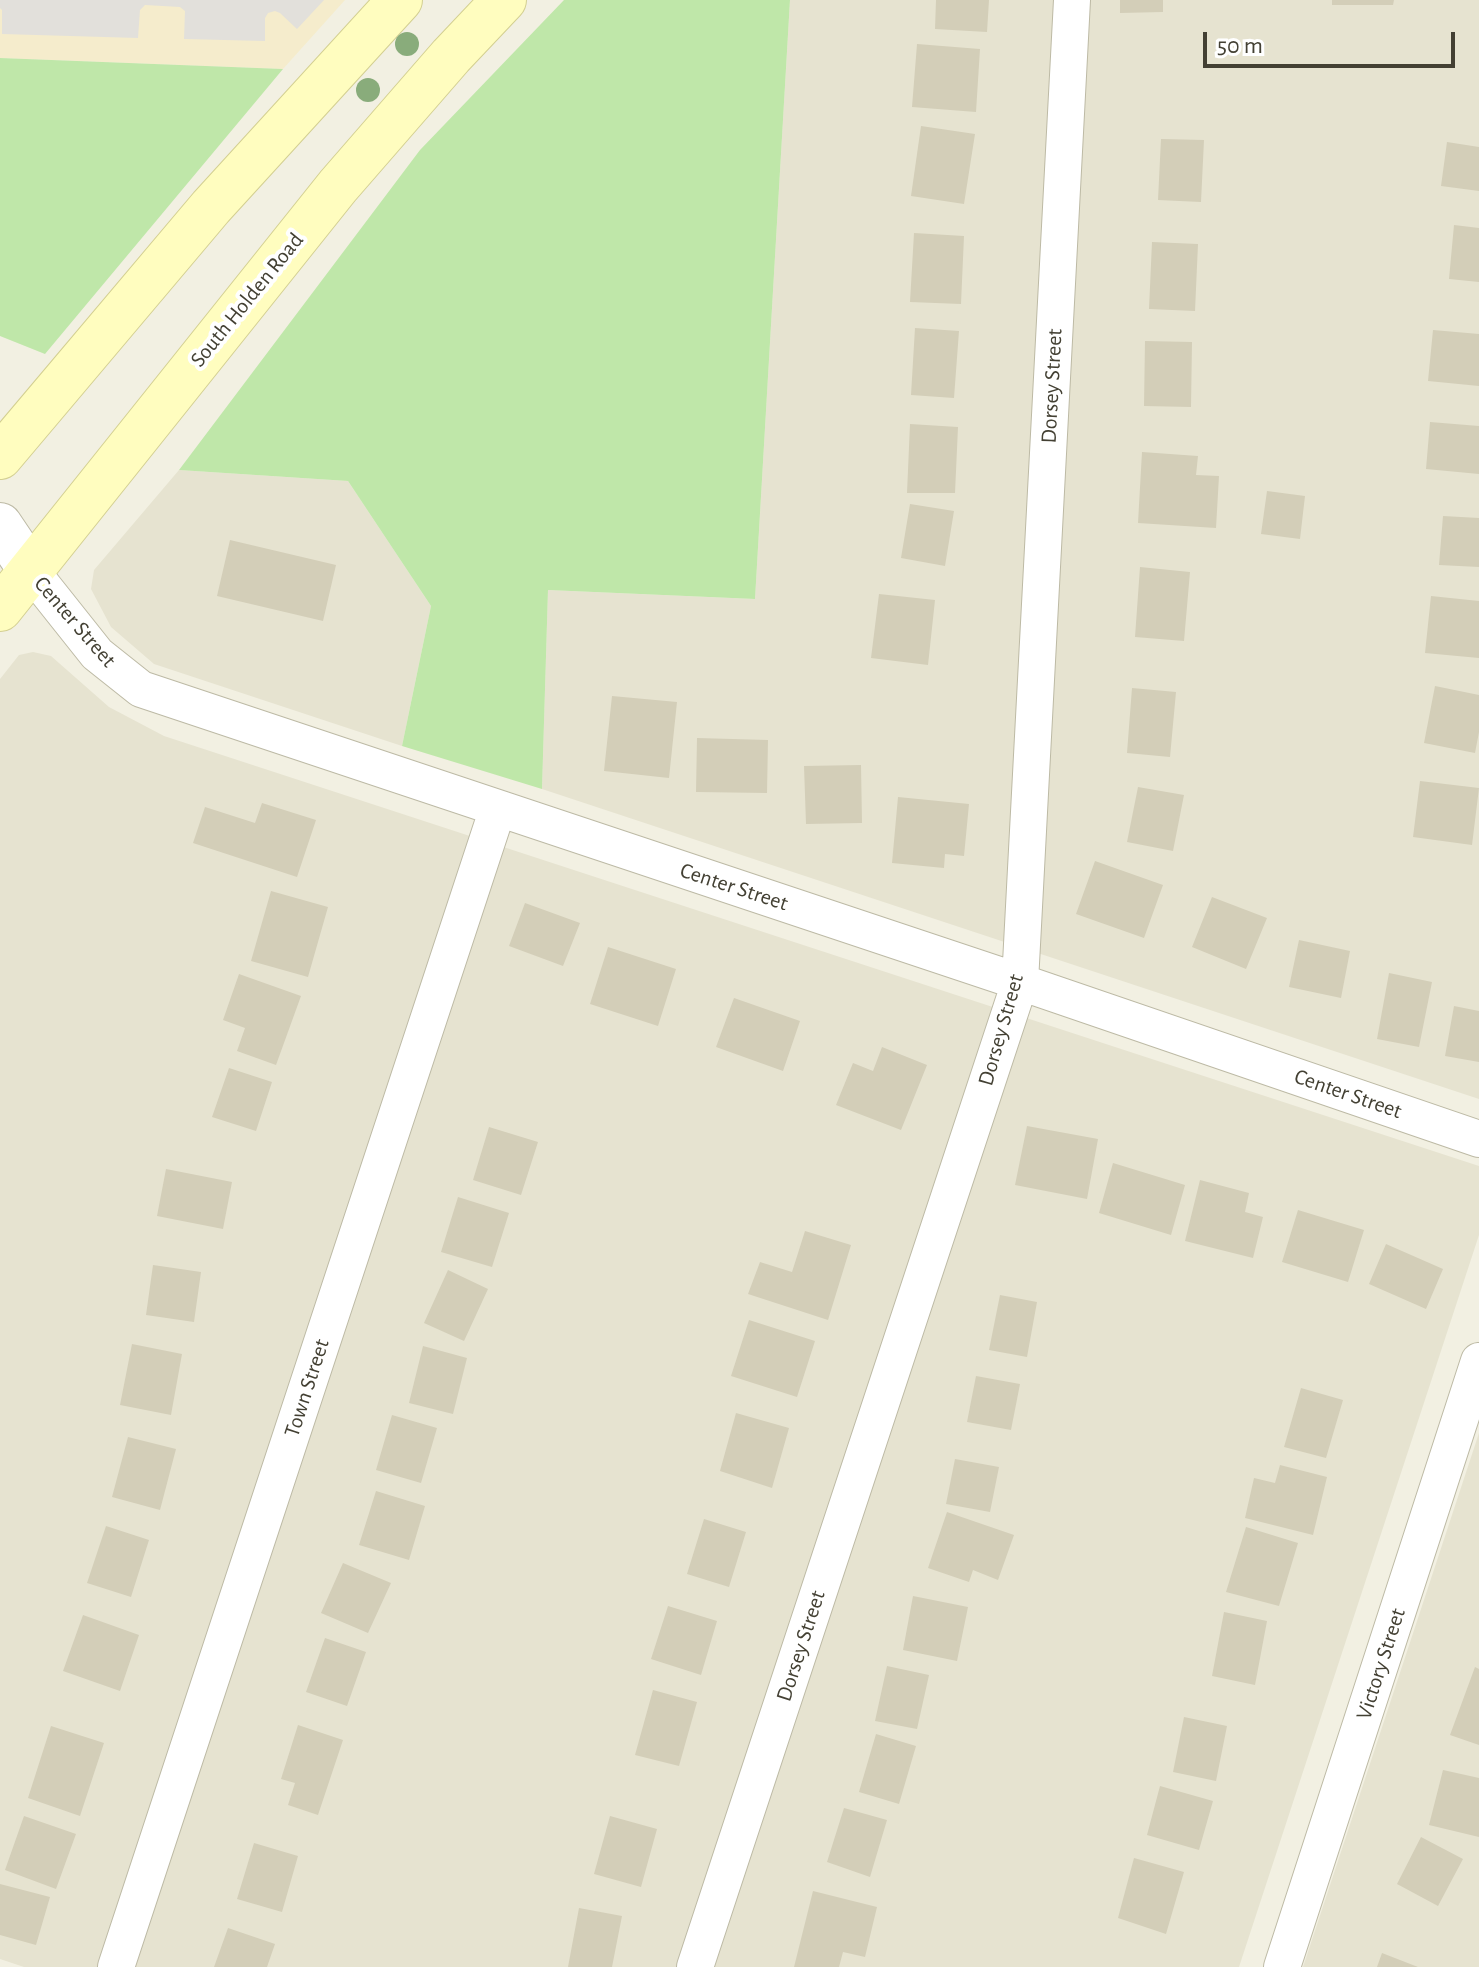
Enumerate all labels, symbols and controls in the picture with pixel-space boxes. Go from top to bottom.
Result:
scale bar [1207,16,1459,66]
text: 50 m [1217,34,1263,58]
street label: South Holden Road [185,228,309,372]
street label: Dorsey Street [1036,328,1068,444]
street label: Center Street [28,571,122,673]
street label: Center Street [677,857,791,917]
street label: Dorsey Street [972,971,1030,1089]
street label: Center Street [1291,1063,1405,1125]
street label: Town Street [279,1336,335,1440]
street label: Dorsey Street [771,1587,831,1705]
street label: Victory Street [1351,1605,1411,1723]

